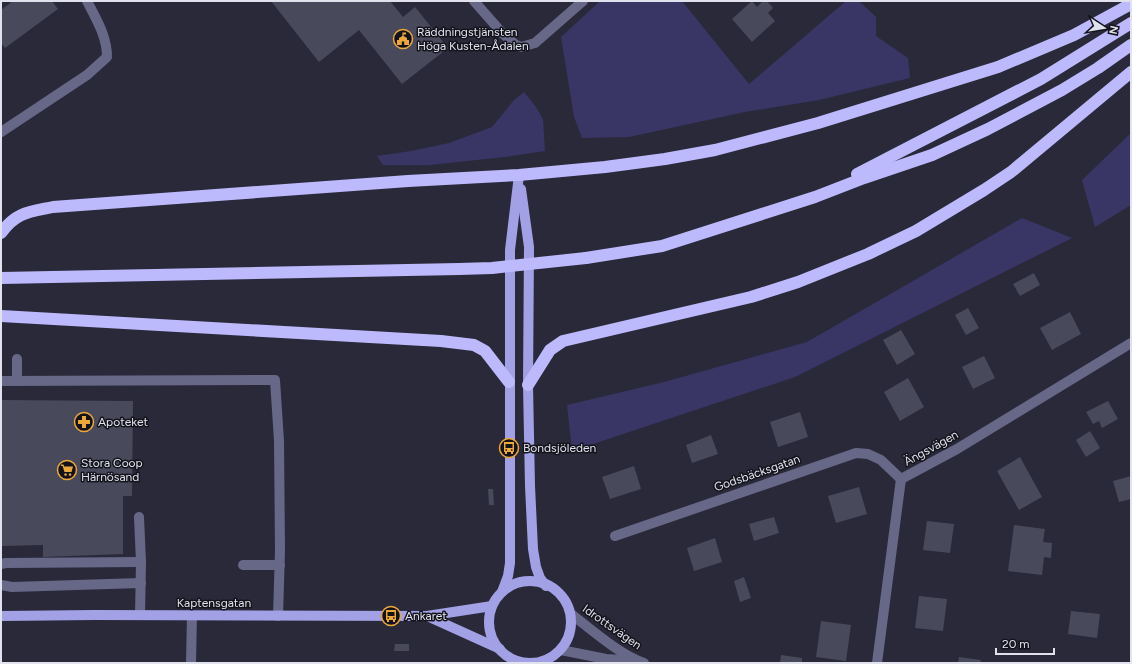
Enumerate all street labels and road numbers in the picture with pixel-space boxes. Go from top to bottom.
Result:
street label: Ängsvägen [901,427,961,469]
street label: Godsbäcksgatan [712,452,802,494]
street label: Kaptensgatan [177,596,251,610]
street label: Idrottsvägen [580,602,644,653]

